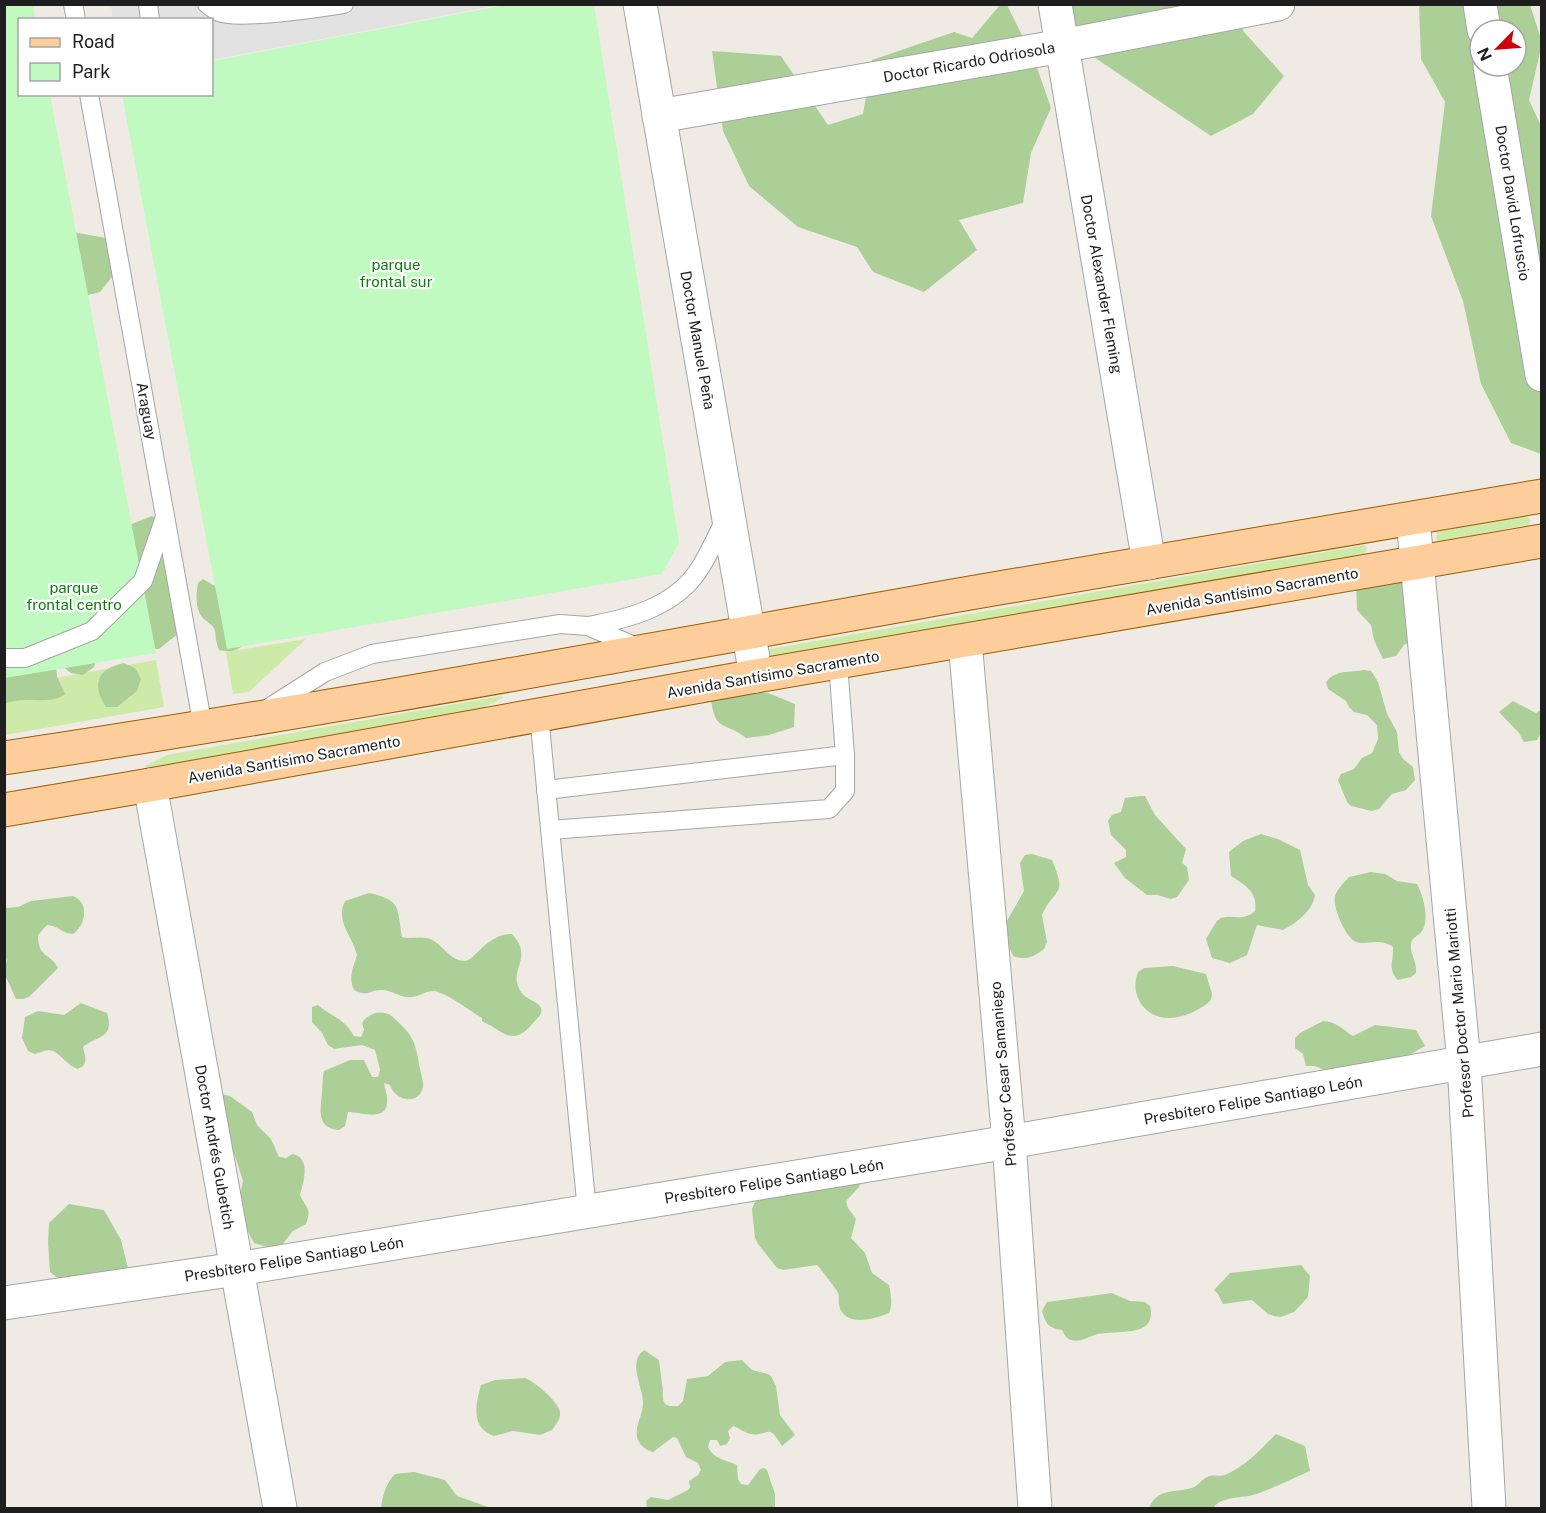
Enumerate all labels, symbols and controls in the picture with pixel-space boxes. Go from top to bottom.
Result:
legend [18,18,213,96]
north arrow [1468,18,1528,78]
text: Road [72,31,115,52]
street label: Doctor Ricardo Odriosola [882,39,1056,85]
text: N [1474,44,1496,64]
text: Park [72,61,110,82]
street label: Doctor David Lofruscio [1492,124,1534,282]
street label: Doctor Alexander Fleming [1078,193,1126,375]
park label: parque frontal sur [359,256,433,290]
street label: Doctor Manuel Peña [677,269,719,411]
street label: Araguay [134,381,160,441]
street label: Avenida Santísimo Sacramento [1144,564,1360,618]
park label: parque frontal centro [26,579,122,613]
street label: Avenida Santísimo Sacramento [665,647,881,701]
street label: Avenida Santísimo Sacramento [186,732,402,786]
street label: Profesor Doctor Mario Mariotti [1441,907,1477,1119]
street label: Profesor Cesar Samaniego [986,981,1020,1167]
street label: Doctor Andrés Gubetich [192,1063,238,1231]
street label: Presbítero Felipe Santiago León [1142,1072,1364,1128]
street label: Presbítero Felipe Santiago León [663,1155,885,1207]
street label: Presbítero Felipe Santiago León [183,1233,405,1285]

